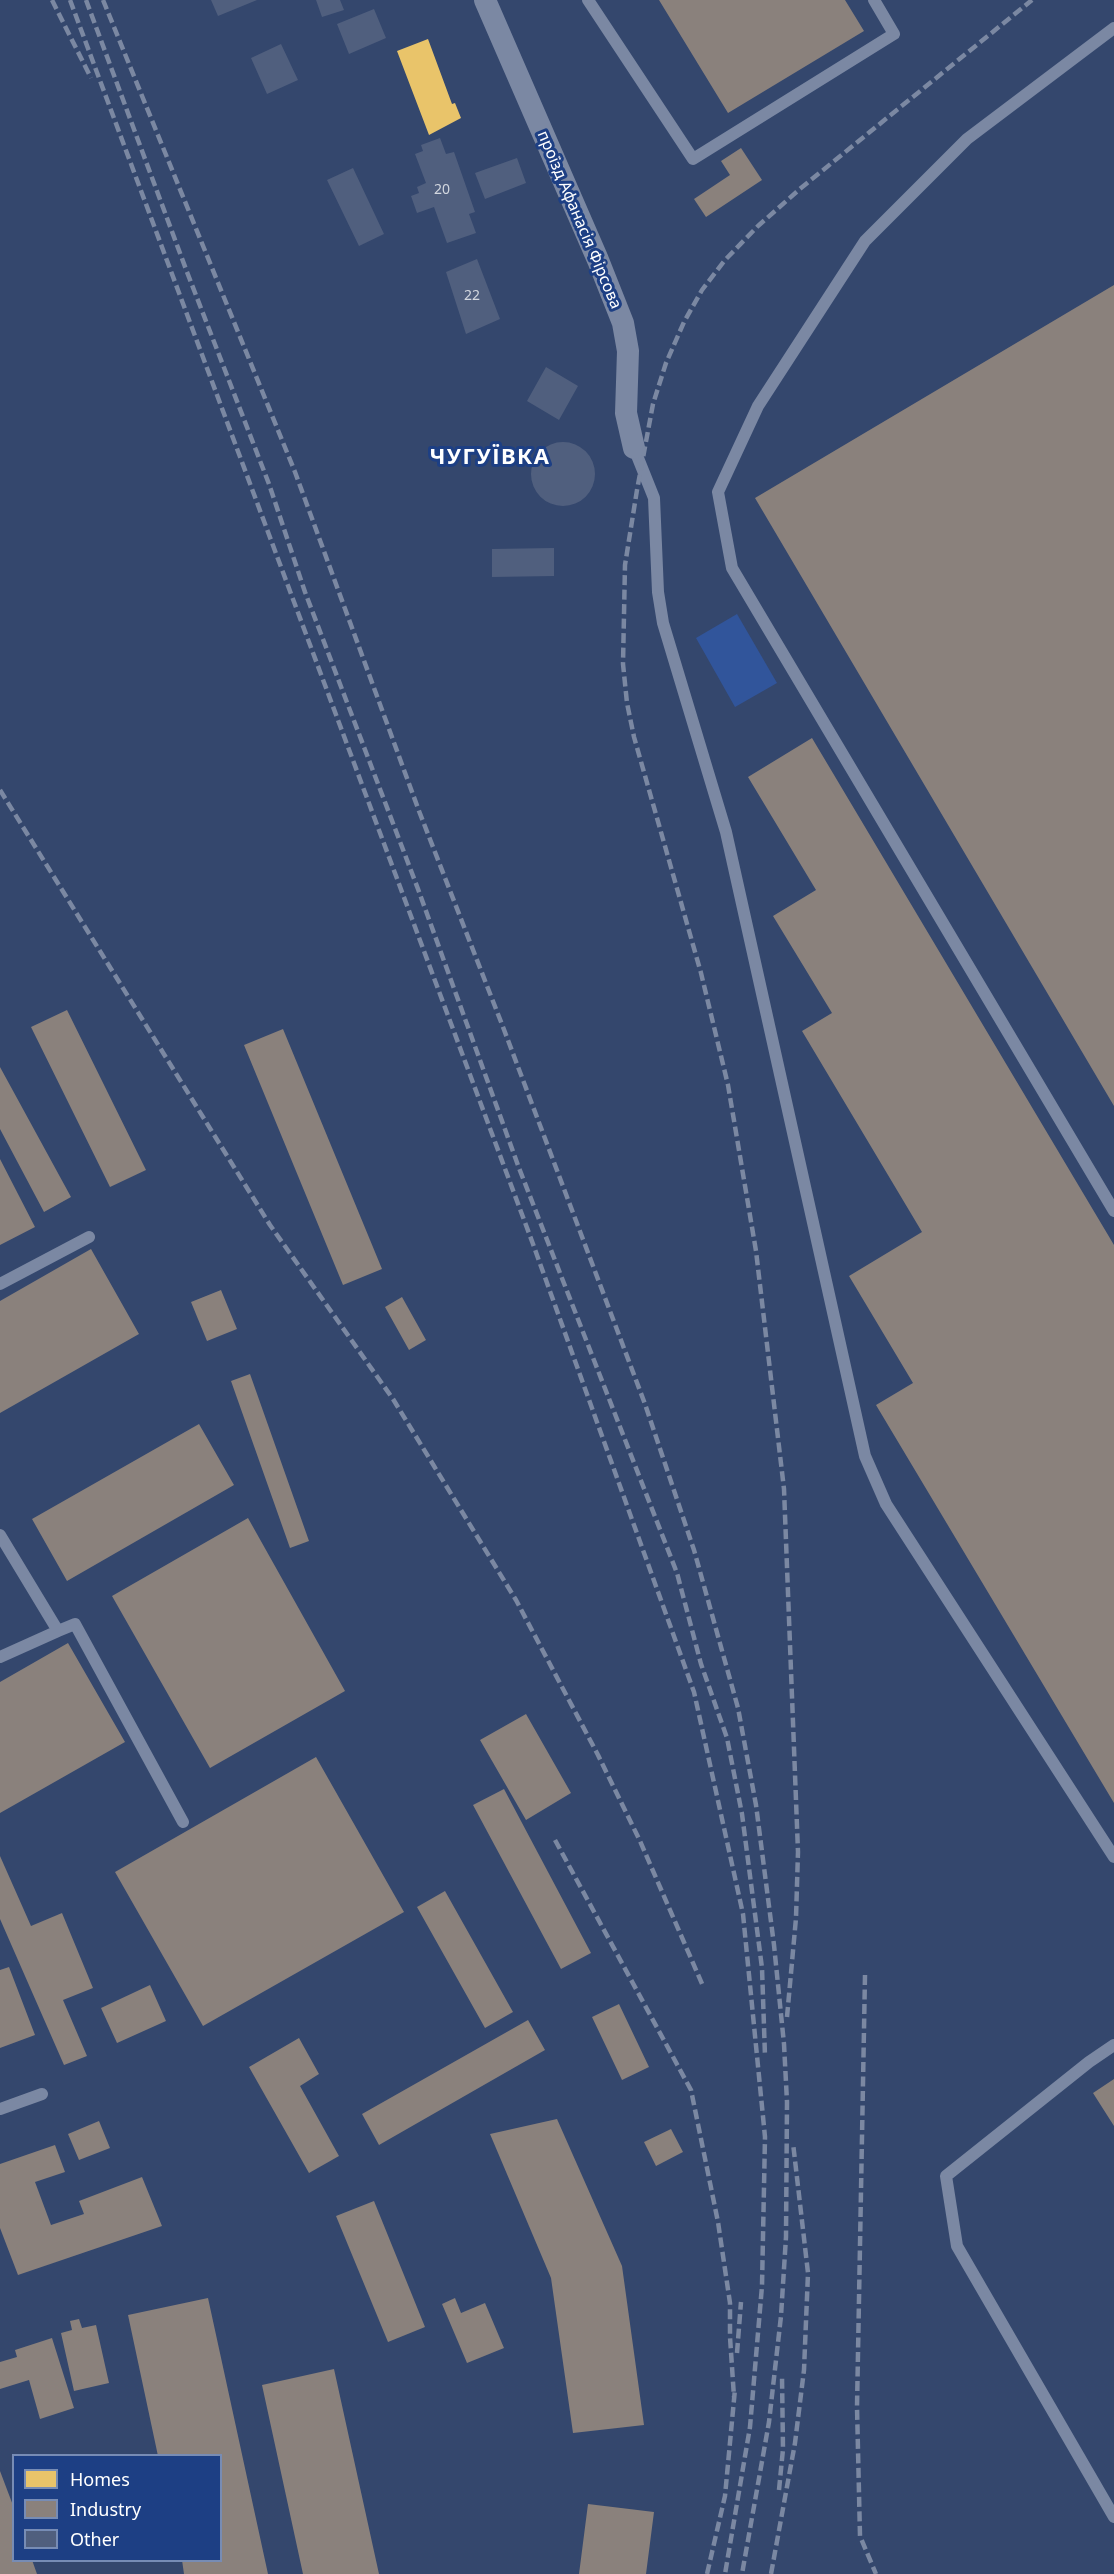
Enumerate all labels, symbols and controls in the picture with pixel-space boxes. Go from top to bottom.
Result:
street label: проїзд Афанасія Фірсова [533,128,625,312]
house number: 20 [434,182,450,198]
house number: 22 [464,288,480,304]
district label: ЧУГУЇВКА [430,445,550,471]
legend [12,2454,222,2562]
text: Homes [70,2467,130,2491]
text: Industry [70,2497,141,2521]
text: Other [70,2527,119,2551]

